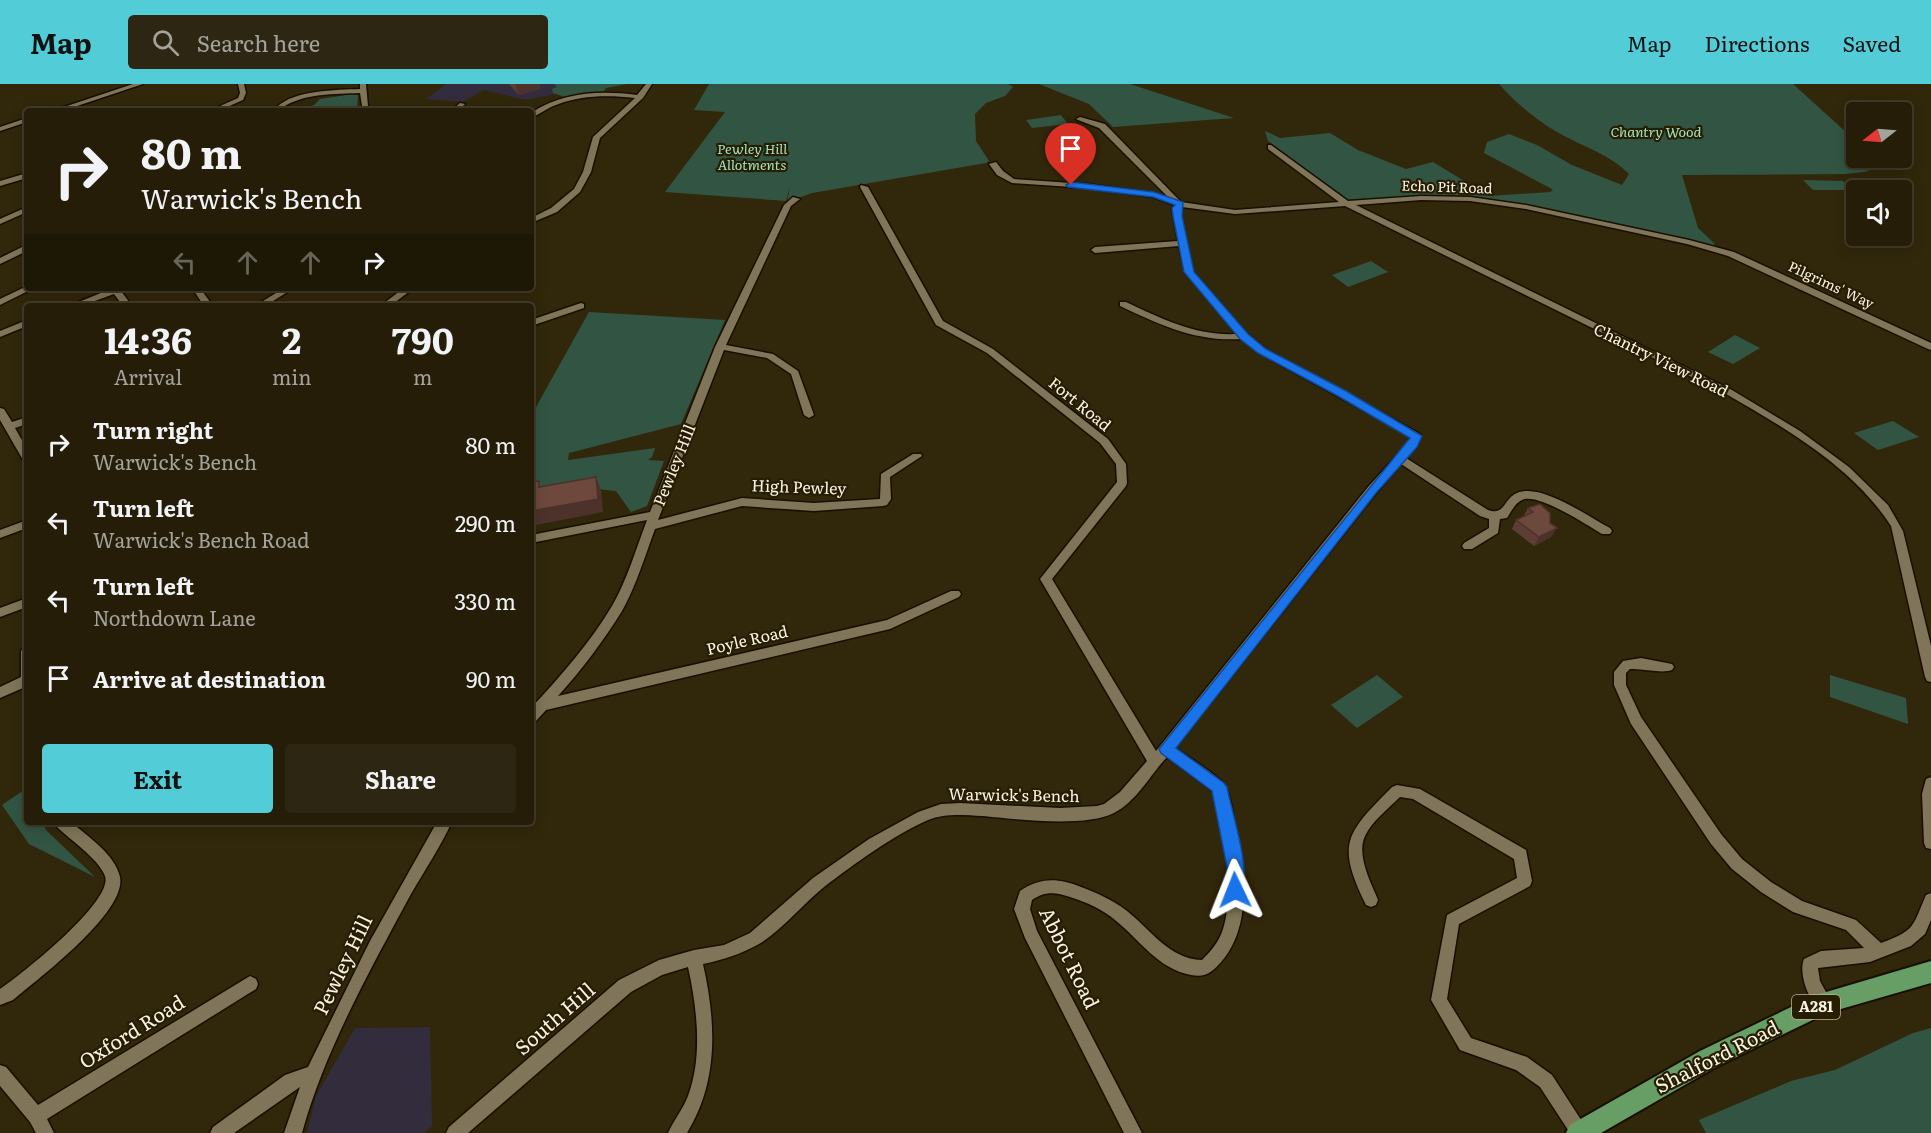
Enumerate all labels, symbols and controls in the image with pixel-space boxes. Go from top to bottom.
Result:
search box [128,15,548,69]
text: Map [30,21,92,63]
icon: search [149,26,182,59]
text: Search here [197,26,320,59]
text: Map [1627,27,1672,58]
text: Directions [1705,27,1810,58]
text: Saved [1843,27,1901,58]
north arrow [1846,102,1912,168]
map controls [1846,102,1912,246]
text: 80 m [141,120,242,182]
park label: Chantry Wood [1610,121,1702,141]
pin [1045,123,1096,185]
icon: right [42,132,120,210]
icon: arrive [1054,132,1087,165]
park label: Pewley Hill Allotments [717,138,787,174]
street label: Echo Pit Road [1401,174,1493,198]
text: Warwick's Bench [141,177,362,217]
button: sound [1846,180,1912,246]
icon: left [168,246,201,279]
icon: ahead [231,246,264,279]
icon: ahead [294,246,327,279]
icon: right [357,246,390,279]
street label: Pilgrims' Way [1785,255,1878,313]
text: 14:36 [104,312,192,365]
text: 2 [282,312,301,365]
text: 790 [391,312,454,365]
street label: Chantry View Road [1590,316,1733,402]
text: Arrival [114,361,182,391]
text: min [272,361,311,391]
text: m [413,361,432,391]
street label: Fort Road [1044,370,1117,436]
text: Turn right [93,413,213,446]
street label: Pewley Hill [646,420,700,509]
icon: right [42,428,75,461]
text: 80 m [465,428,516,461]
text: Warwick's Bench [93,446,257,476]
street label: High Pewley [751,472,848,500]
text: Turn left [93,491,194,524]
icon: left [42,506,75,539]
text: 290 m [455,506,516,539]
text: Warwick's Bench Road [93,524,310,554]
text: Turn left [93,569,194,602]
icon: left [42,584,75,617]
text: 330 m [454,584,516,617]
text: Northdown Lane [93,602,256,632]
street label: Poyle Road [704,618,790,660]
icon: arrive [42,662,75,695]
text: Arrive at destination [93,662,326,695]
text: 90 m [466,662,516,695]
button: Exit [42,744,273,813]
button: Share [285,744,516,813]
street label: Warwick's Bench [948,781,1080,807]
position arrow [1203,858,1267,922]
street label: Abbot Road [1033,901,1108,1013]
street label: Pewley Hill [304,909,378,1019]
street label: South Hill [507,974,601,1061]
street label: Oxford Road [72,986,190,1075]
road number: A281 [1792,995,1840,1019]
street label: Shalford Road [1649,1011,1783,1099]

